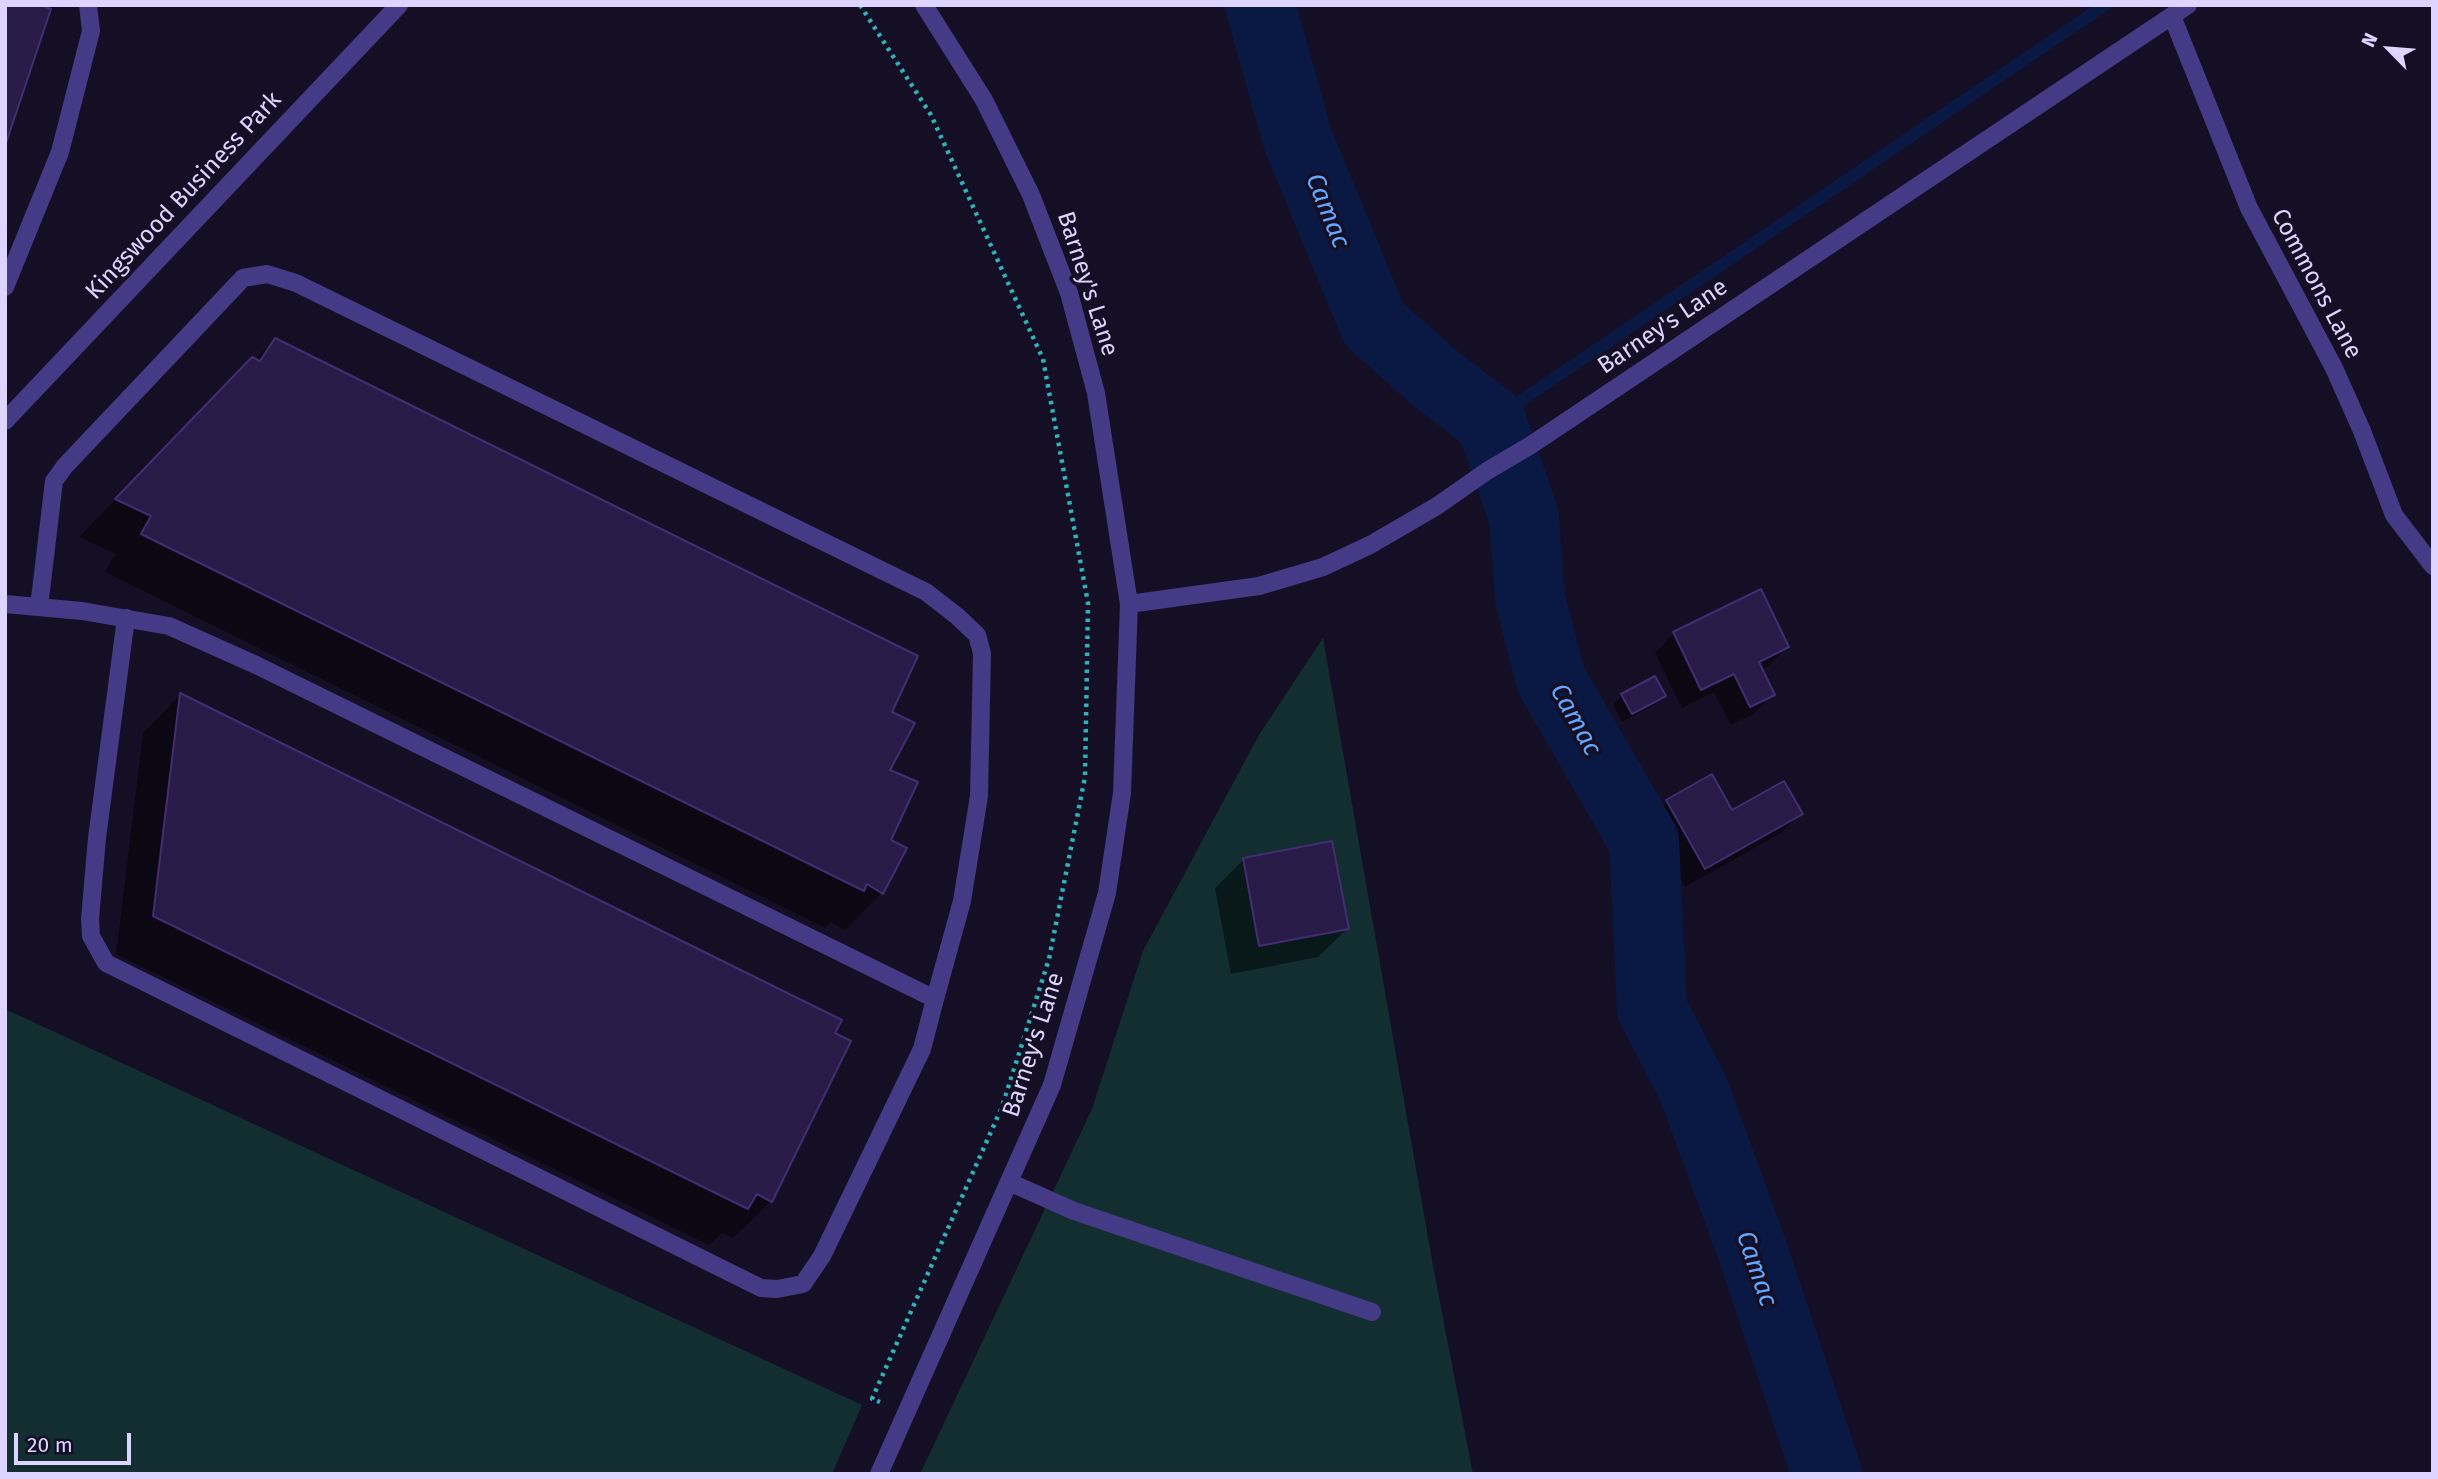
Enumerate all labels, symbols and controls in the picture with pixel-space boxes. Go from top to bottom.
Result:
north arrow [2354,14,2424,84]
text: N [2356,29,2383,50]
street label: Kingswood Business Park [80,86,288,306]
water label: Camac [1298,169,1356,253]
street label: Commons Lane [2264,204,2368,364]
street label: Barney's Lane [1050,208,1124,360]
street label: Barney's Lane [1593,273,1733,381]
water label: Camac [1542,678,1608,762]
street label: Barney's Lane [997,969,1071,1121]
water label: Camac [1729,1227,1783,1311]
scale bar [18,1420,135,1464]
text: 20 m [27,1432,73,1458]

